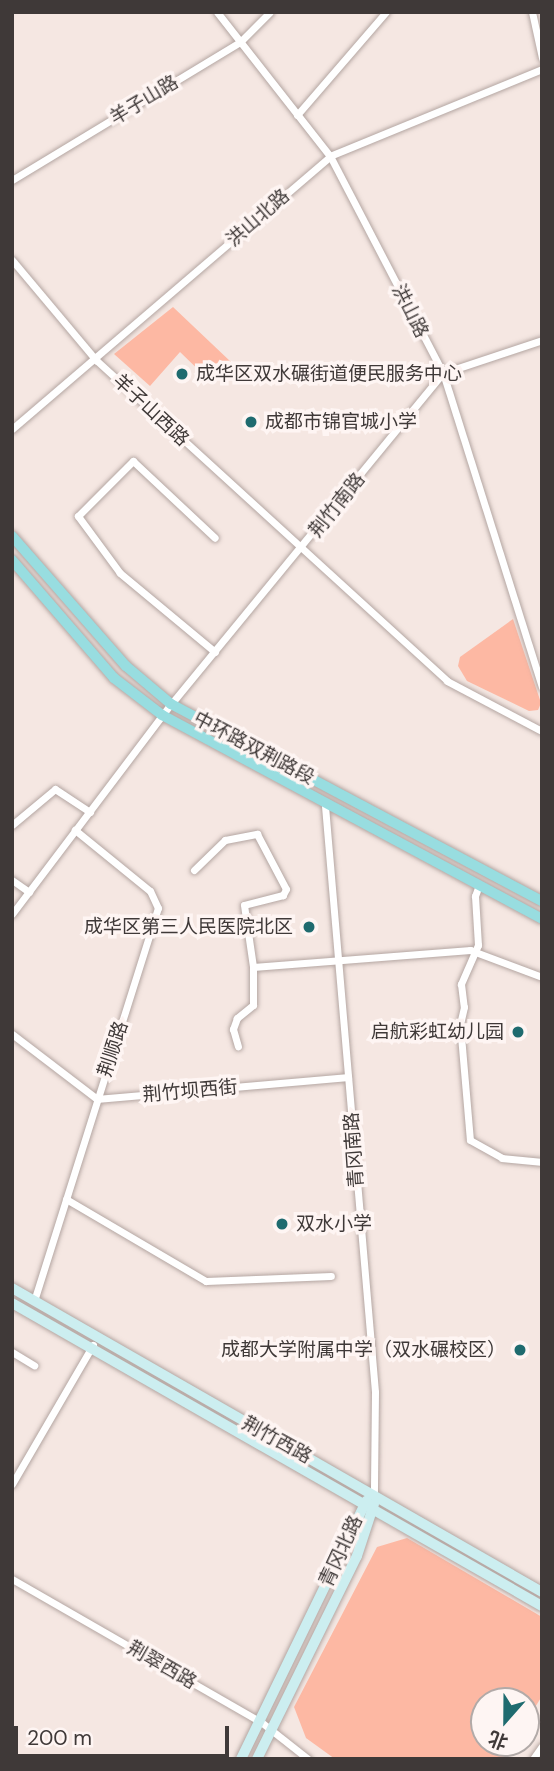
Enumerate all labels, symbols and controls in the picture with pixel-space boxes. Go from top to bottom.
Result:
street label: 羊子山路 [106,71,182,129]
street label: 洪山北路 [222,184,294,252]
street label: 洪山路 [387,280,433,342]
place label: 成华区双水碾街道便民服务中心 [196,363,462,385]
marker: 成华区双水碾街道便民服务中心 [174,366,190,382]
street label: 羊子山西路 [108,369,194,451]
place label: 成都市锦官城小学 [265,411,417,433]
marker: 成都市锦官城小学 [243,414,259,430]
street label: 荆竹南路 [304,468,370,542]
street label: 中环路双荆路段 [190,707,318,789]
place label: 成华区第三人民医院北区 [84,916,293,938]
marker: 成华区第三人民医院北区 [299,917,319,937]
street label: 荆顺路 [93,1018,133,1080]
place label: 启航彩虹幼儿园 [371,1021,504,1043]
marker: 启航彩虹幼儿园 [510,1024,526,1040]
street label: 荆竹坝西街 [142,1076,238,1106]
street label: 青冈南路 [340,1111,368,1189]
place label: 双水小学 [296,1213,372,1235]
marker: 双水小学 [274,1216,290,1232]
place label: 成都大学附属中学（双水碾校区） [221,1339,506,1361]
marker: 成都大学附属中学（双水碾校区） [512,1342,528,1358]
street label: 荆竹西路 [238,1412,316,1468]
street label: 青冈北路 [315,1512,367,1590]
street label: 荆翠西路 [123,1636,201,1694]
north arrow [470,1687,540,1757]
scale bar [18,1712,233,1756]
text: 200 m [27,1724,92,1752]
text: 北 [485,1725,511,1755]

